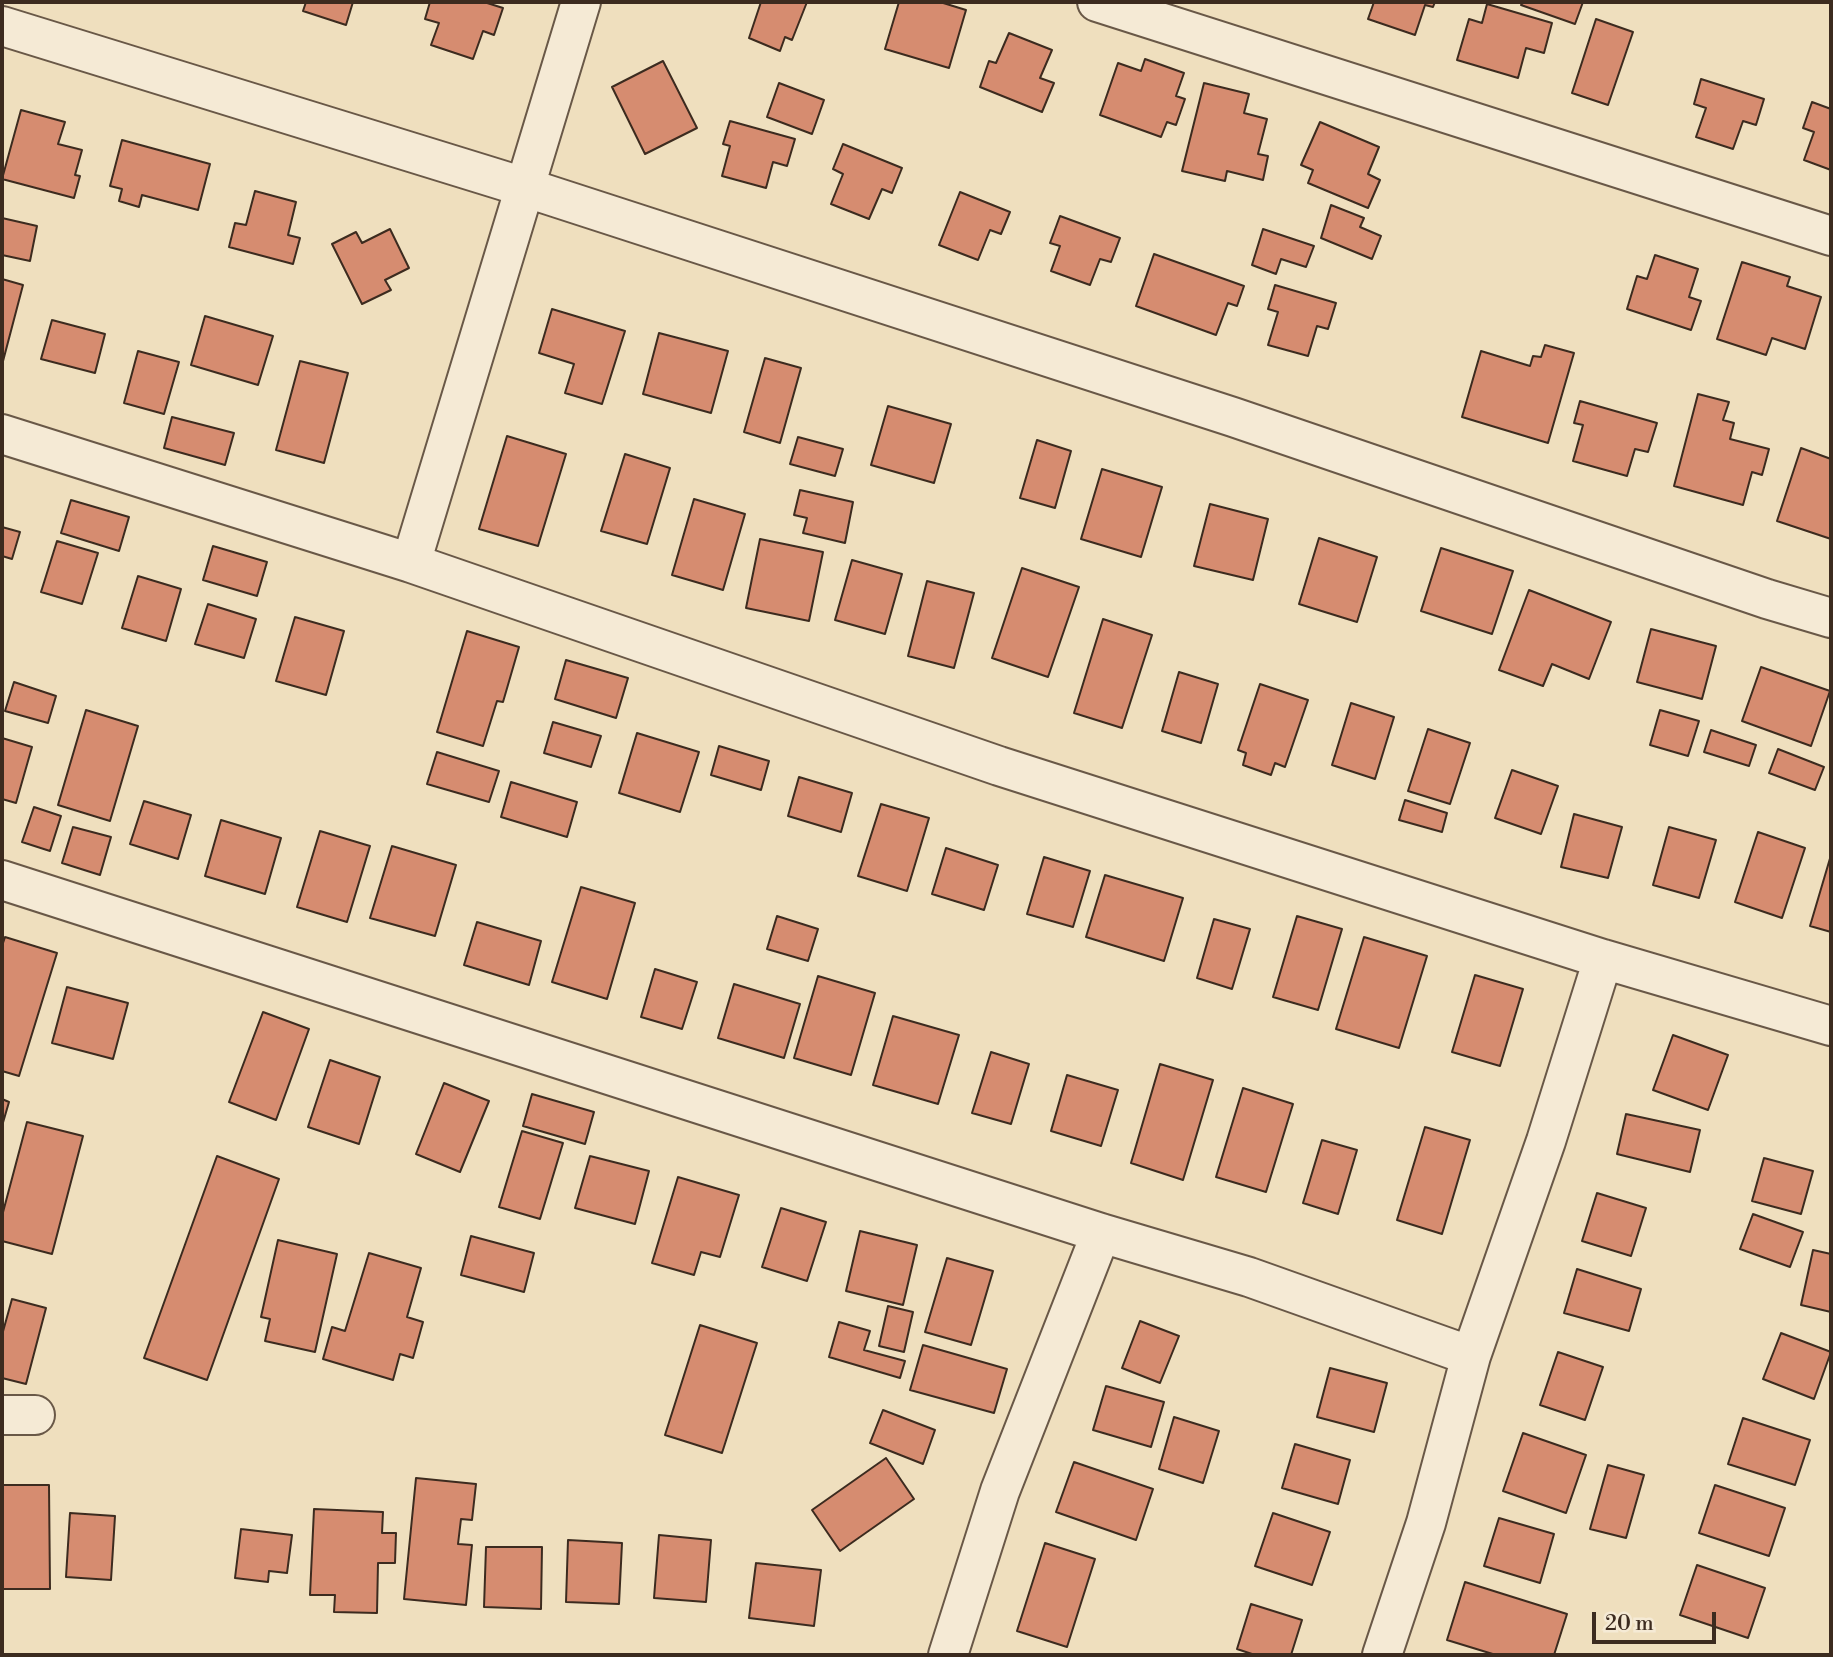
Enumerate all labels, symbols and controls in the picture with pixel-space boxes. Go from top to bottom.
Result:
scale bar [1595,1598,1719,1642]
text: 20 m [1605,1611,1654,1637]

